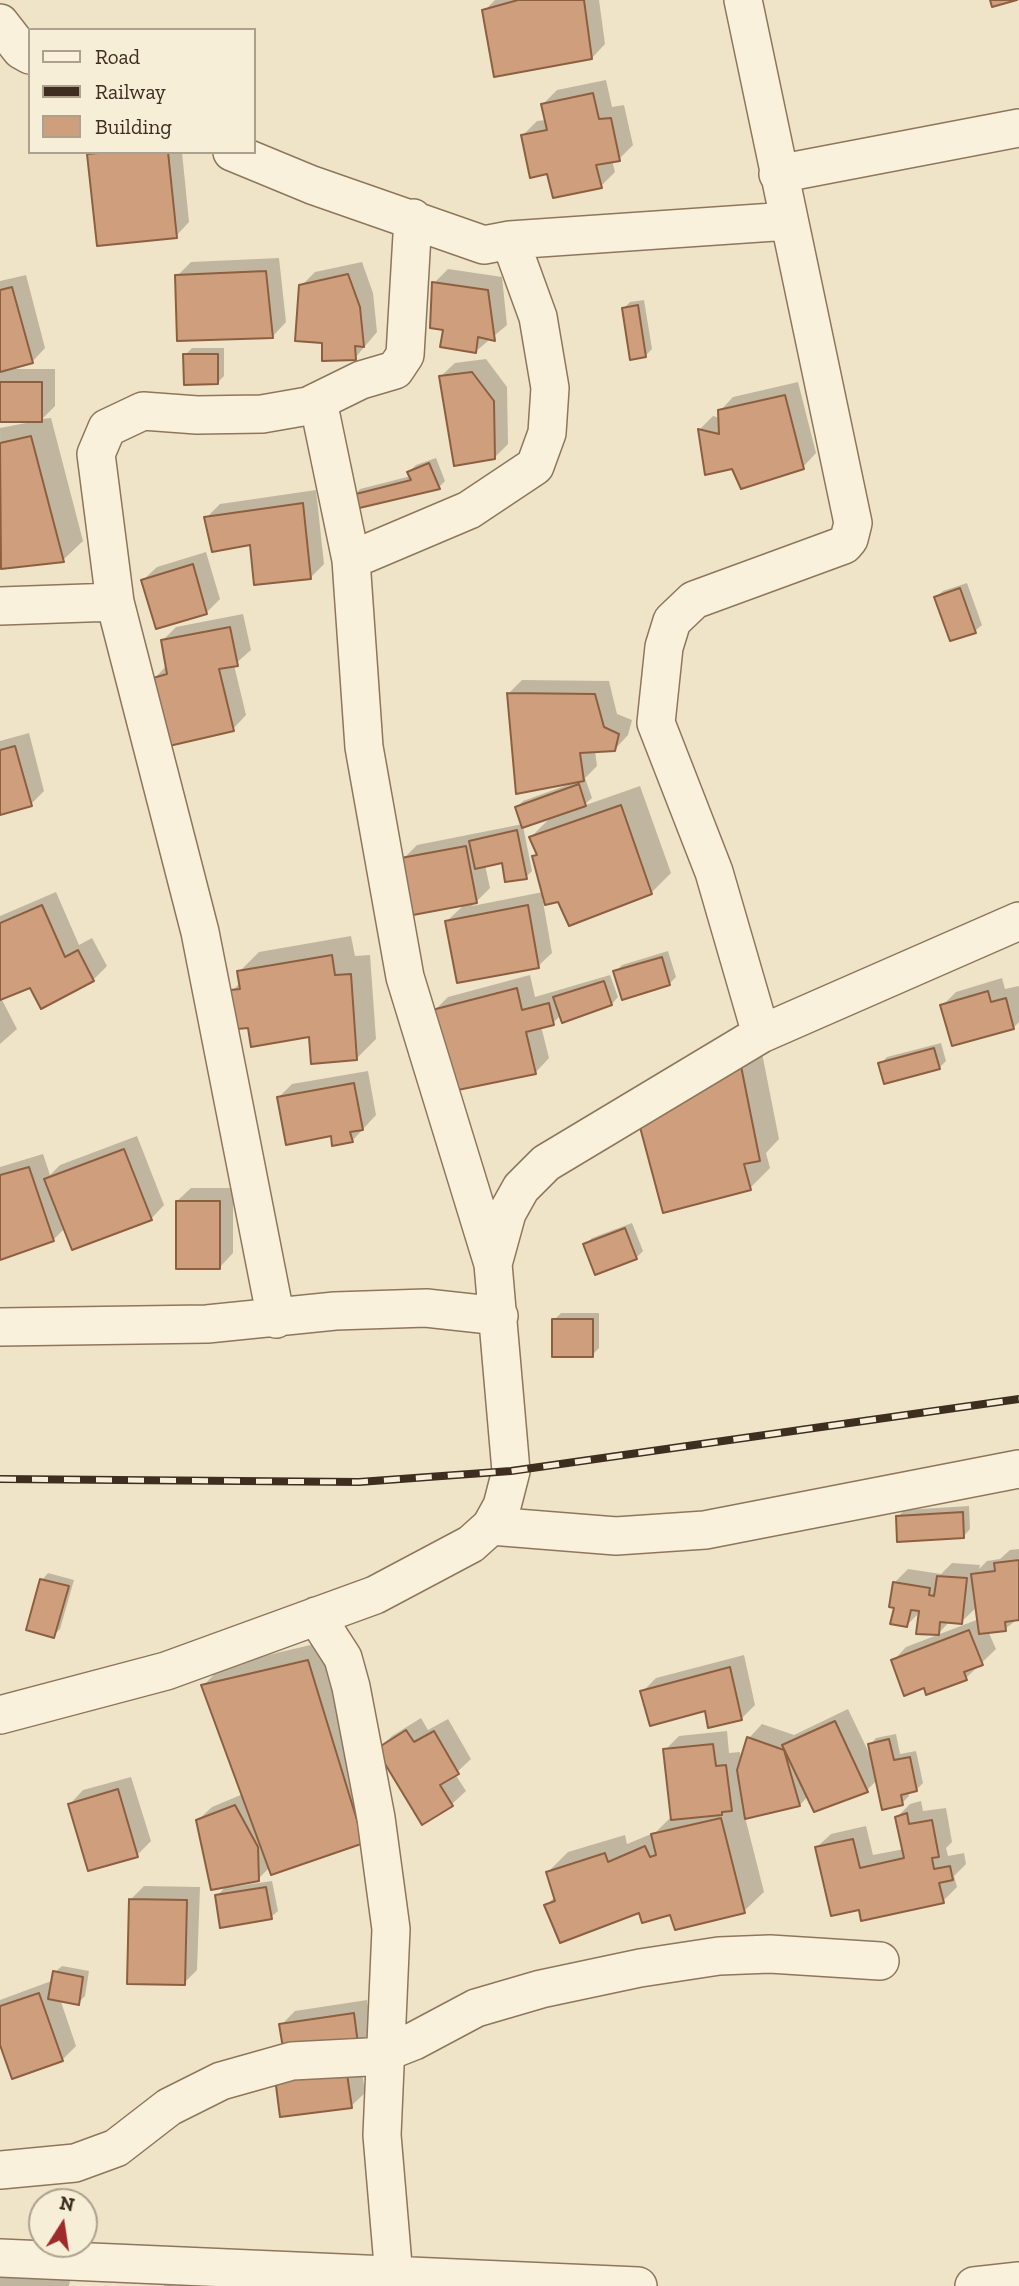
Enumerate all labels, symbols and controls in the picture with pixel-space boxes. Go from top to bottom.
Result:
legend [28,28,256,154]
text: Road [95,44,140,69]
text: Railway [95,79,166,104]
text: Building [95,114,172,139]
north arrow [28,2188,98,2258]
text: N [58,2191,77,2217]

